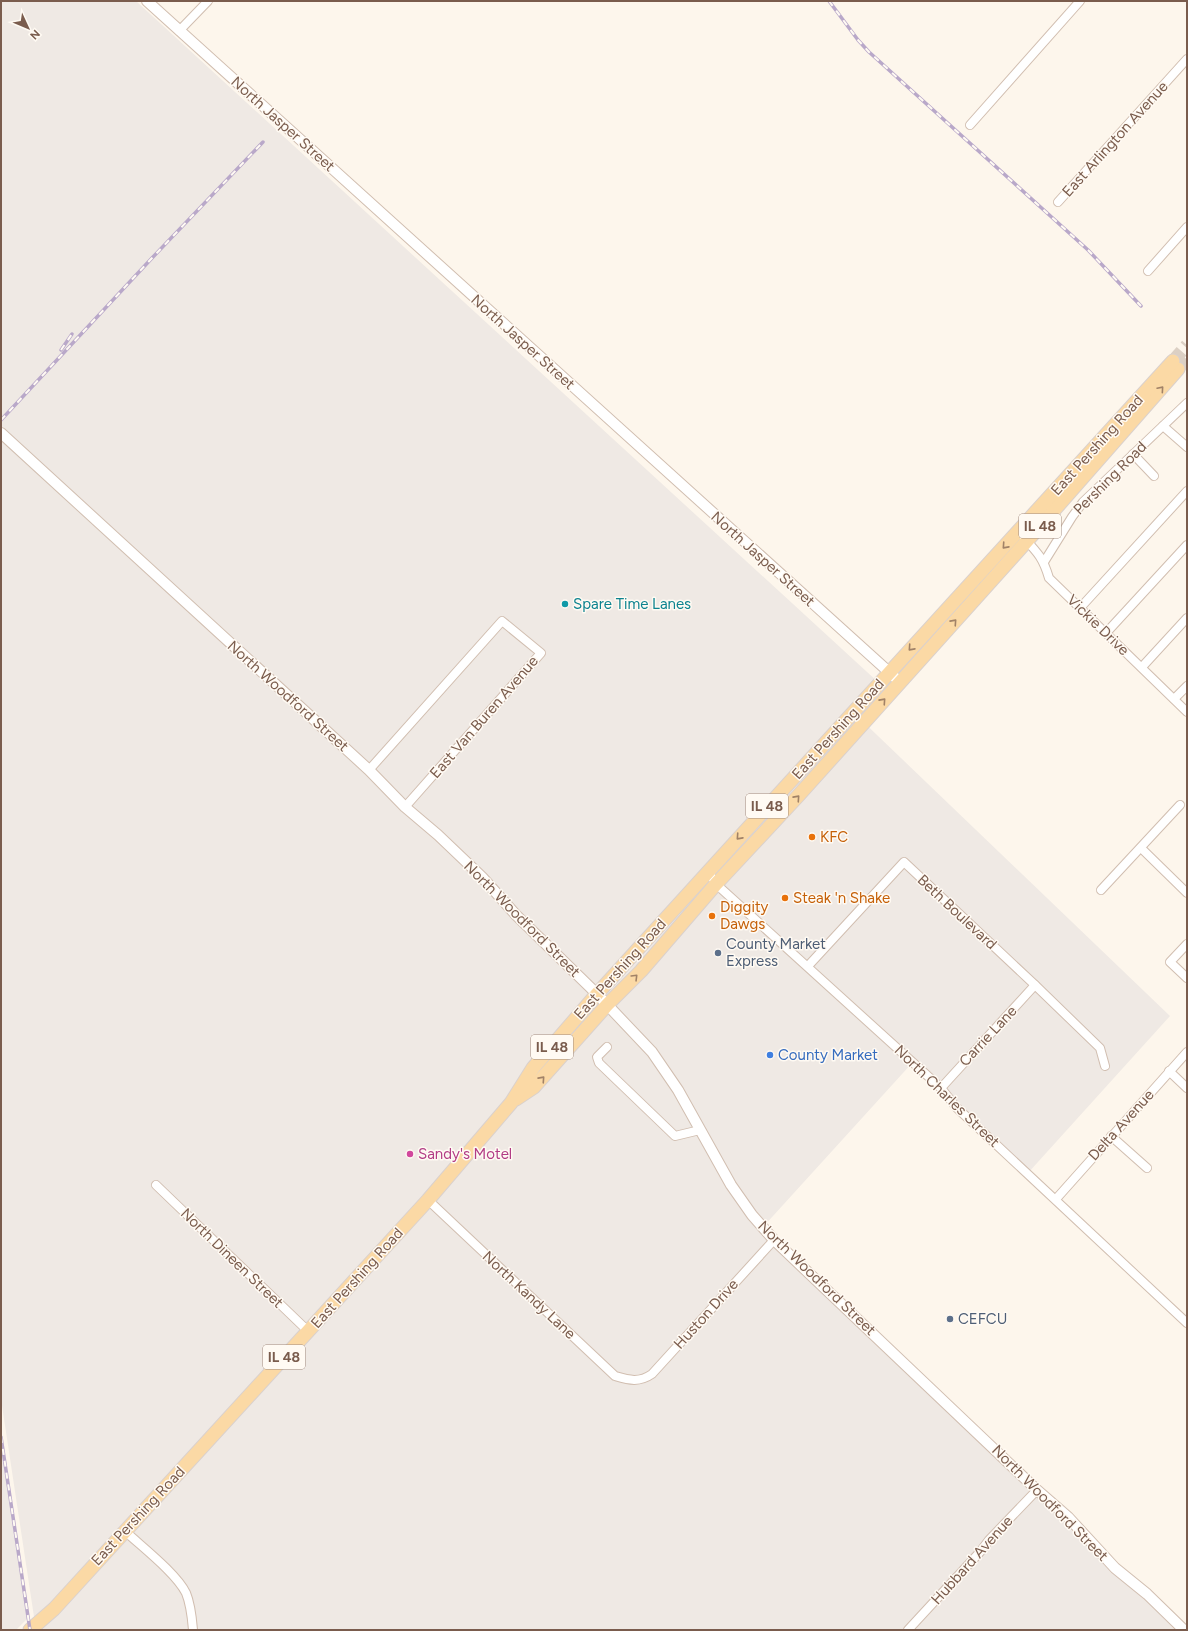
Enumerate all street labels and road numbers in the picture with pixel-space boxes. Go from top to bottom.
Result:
street label: North Jasper Street [227,73,339,176]
street label: East Arlington Avenue [1058,78,1172,200]
street label: North Jasper Street [467,291,579,394]
street label: East Pershing Road [1047,391,1147,499]
street label: Pershing Road [1070,438,1150,518]
street label: North Jasper Street [707,508,819,611]
road number: IL 48 [1019,514,1061,538]
street label: Vickie Drive [1063,591,1133,659]
street label: North Woodford Street [224,637,353,755]
street label: East Van Buren Avenue [426,652,542,782]
street label: East Pershing Road [788,675,888,783]
road number: IL 48 [746,794,788,818]
street label: North Woodford Street [460,857,584,981]
street label: Beth Boulevard [914,871,1000,953]
street label: East Pershing Road [570,915,670,1023]
street label: Carrie Lane [956,1002,1020,1070]
road number: IL 48 [531,1035,573,1059]
street label: North Charles Street [891,1041,1004,1151]
street label: Delta Avenue [1084,1086,1158,1164]
street label: North Dineen Street [177,1204,287,1312]
street label: North Woodford Street [754,1217,880,1339]
street label: East Pershing Road [307,1224,407,1332]
street label: North Kandy Lane [479,1247,579,1343]
street label: Huston Drive [670,1275,742,1353]
road number: IL 48 [263,1345,305,1369]
street label: North Woodford Street [988,1441,1112,1565]
street label: East Pershing Road [87,1463,189,1569]
street label: Hubbard Avenue [927,1512,1017,1608]

